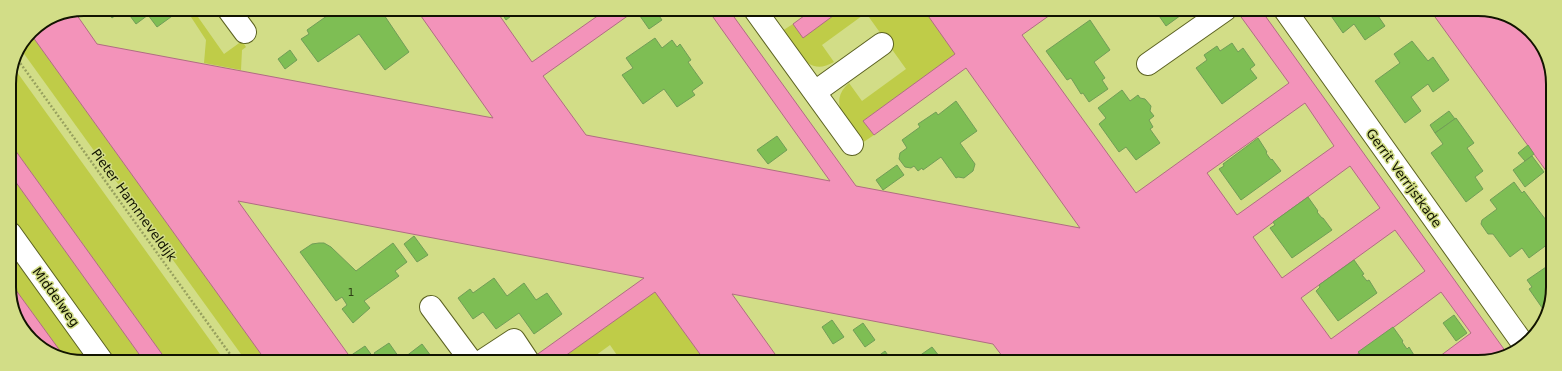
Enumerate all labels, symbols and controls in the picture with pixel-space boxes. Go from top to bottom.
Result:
street label: Gerrit Verrijstkade [1363,126,1445,230]
street label: Pieter Hammeveldijk [88,146,180,264]
street label: Middelweg [29,264,83,330]
house number: 1 [348,286,355,299]

